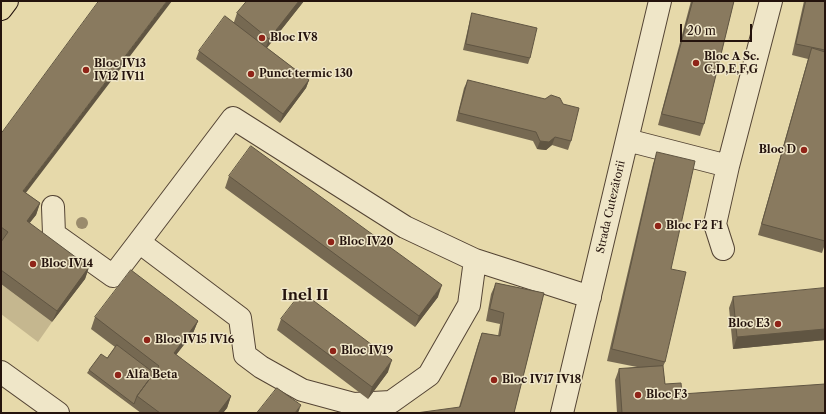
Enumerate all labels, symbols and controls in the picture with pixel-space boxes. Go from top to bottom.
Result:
scale bar [682,16,754,42]
text: 20 m [687,23,716,38]
place label: Bloc IV8 [270,31,318,45]
marker: Bloc IV8 [257,33,267,43]
place label: Bloc A Sc. C,D,E,F,G [704,50,759,76]
place label: Bloc IV13 IV12 IV11 [94,57,146,83]
marker: Bloc A Sc. C,D,E,F,G [691,58,701,68]
marker: Bloc IV13 IV12 IV11 [81,65,91,75]
place label: Punct termic 130 [259,67,353,81]
marker: Punct termic 130 [246,69,256,79]
place label: Bloc D [759,143,796,157]
marker: Bloc D [799,145,809,155]
street label: Strada Cutezătorii [594,159,628,255]
place label: Bloc F2 F1 [666,219,723,233]
marker: Bloc F2 F1 [653,221,663,231]
place label: Bloc IV20 [339,235,393,249]
marker: Bloc IV20 [326,237,336,247]
place label: Bloc IV14 [41,257,93,271]
marker: Bloc IV14 [28,259,38,269]
district label: Inel II [281,287,329,305]
place label: Bloc E3 [728,317,770,331]
marker: Bloc E3 [773,319,783,329]
place label: Bloc IV15 IV16 [155,333,234,347]
marker: Bloc IV15 IV16 [142,335,152,345]
place label: Bloc IV19 [341,344,393,358]
marker: Bloc IV19 [328,346,338,356]
place label: Alfa Beta [126,368,178,382]
marker: Alfa Beta [113,370,123,380]
place label: Bloc IV17 IV18 [502,373,581,387]
marker: Bloc IV17 IV18 [489,375,499,385]
place label: Bloc F3 [646,388,687,402]
marker: Bloc F3 [633,390,643,400]

